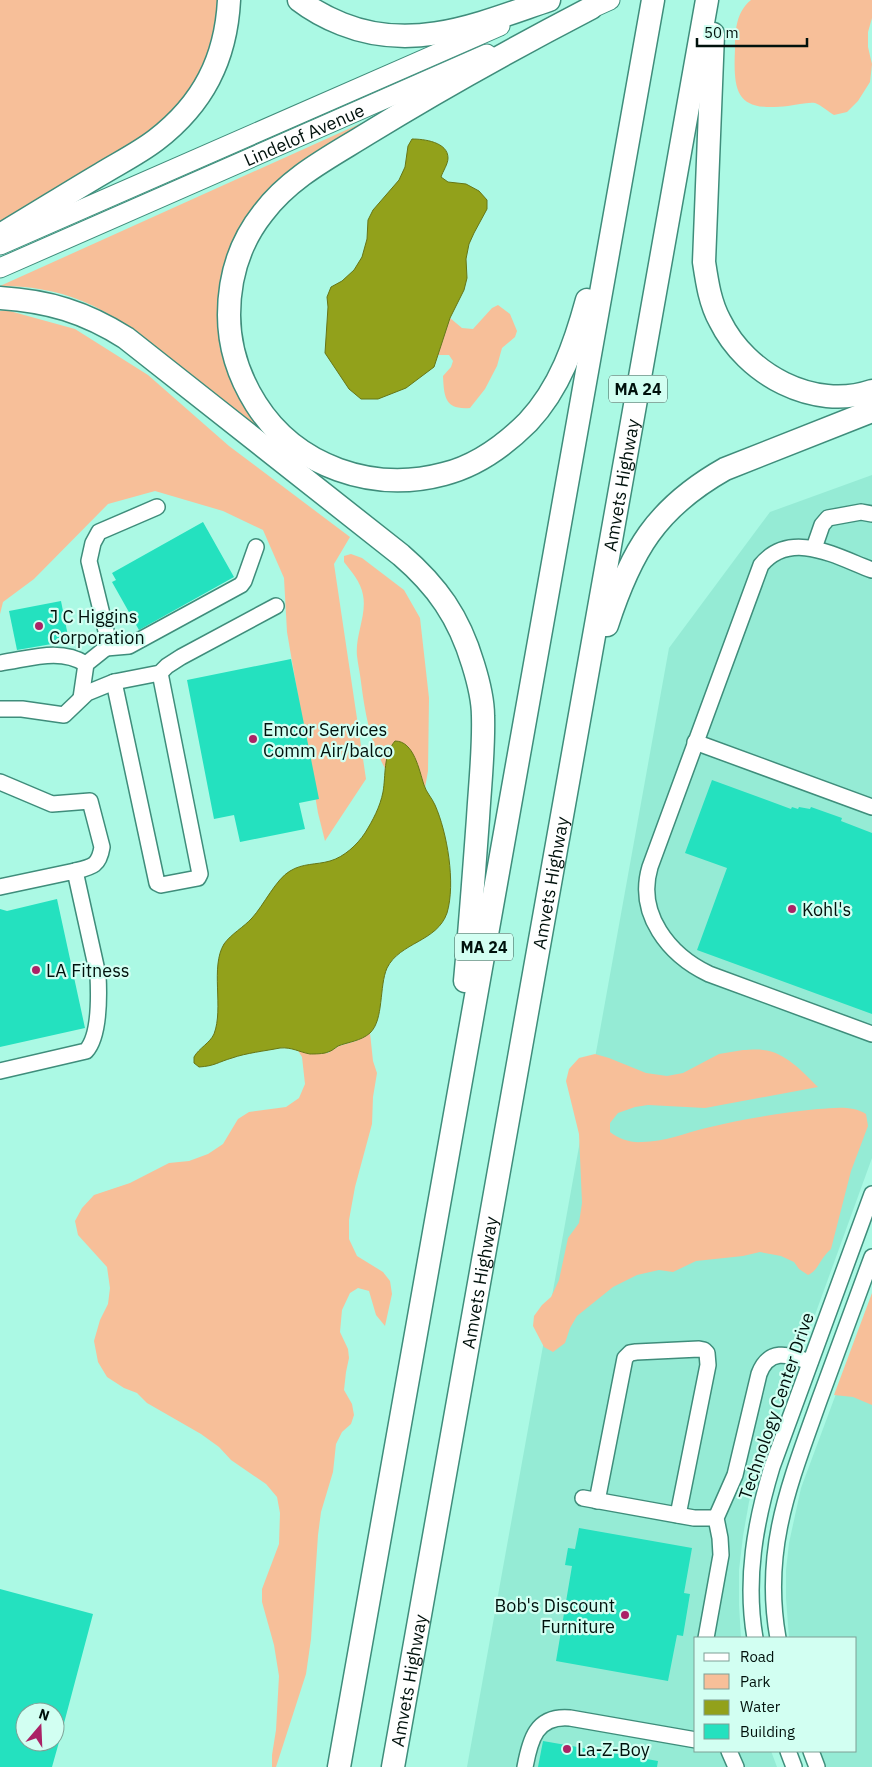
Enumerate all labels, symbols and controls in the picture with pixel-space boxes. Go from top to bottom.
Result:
scale bar [697,15,807,47]
text: 50 m [704,23,739,42]
street label: Lindelof Avenue [240,98,368,171]
road number: MA 24 [609,376,667,402]
street label: Amvets Highway [598,417,644,553]
place label: J C Higgins Corporation [49,605,145,649]
marker: J C Higgins Corporation [33,620,45,632]
place label: Emcor Services Comm Air/balco [263,718,393,762]
marker: Emcor Services Comm Air/balco [247,733,259,745]
street label: Amvets Highway [527,815,573,951]
place label: Kohl's [802,898,851,921]
marker: Kohl's [786,903,798,915]
road number: MA 24 [455,934,513,960]
place label: LA Fitness [46,959,130,982]
marker: LA Fitness [30,964,42,976]
street label: Amvets Highway [456,1215,502,1351]
street label: Technology Center Drive [733,1309,819,1503]
place label: Bob's Discount Furniture [495,1594,615,1638]
marker: Bob's Discount Furniture [619,1609,631,1621]
street label: Amvets Highway [385,1612,431,1748]
legend [694,1637,857,1752]
text: Road [740,1647,775,1666]
text: Park [740,1672,770,1691]
text: Water [740,1697,781,1716]
north arrow [15,1702,65,1752]
text: N [37,1705,52,1725]
text: Building [740,1722,795,1741]
place label: La-Z-Boy [577,1738,650,1761]
marker: La-Z-Boy [561,1743,573,1755]

